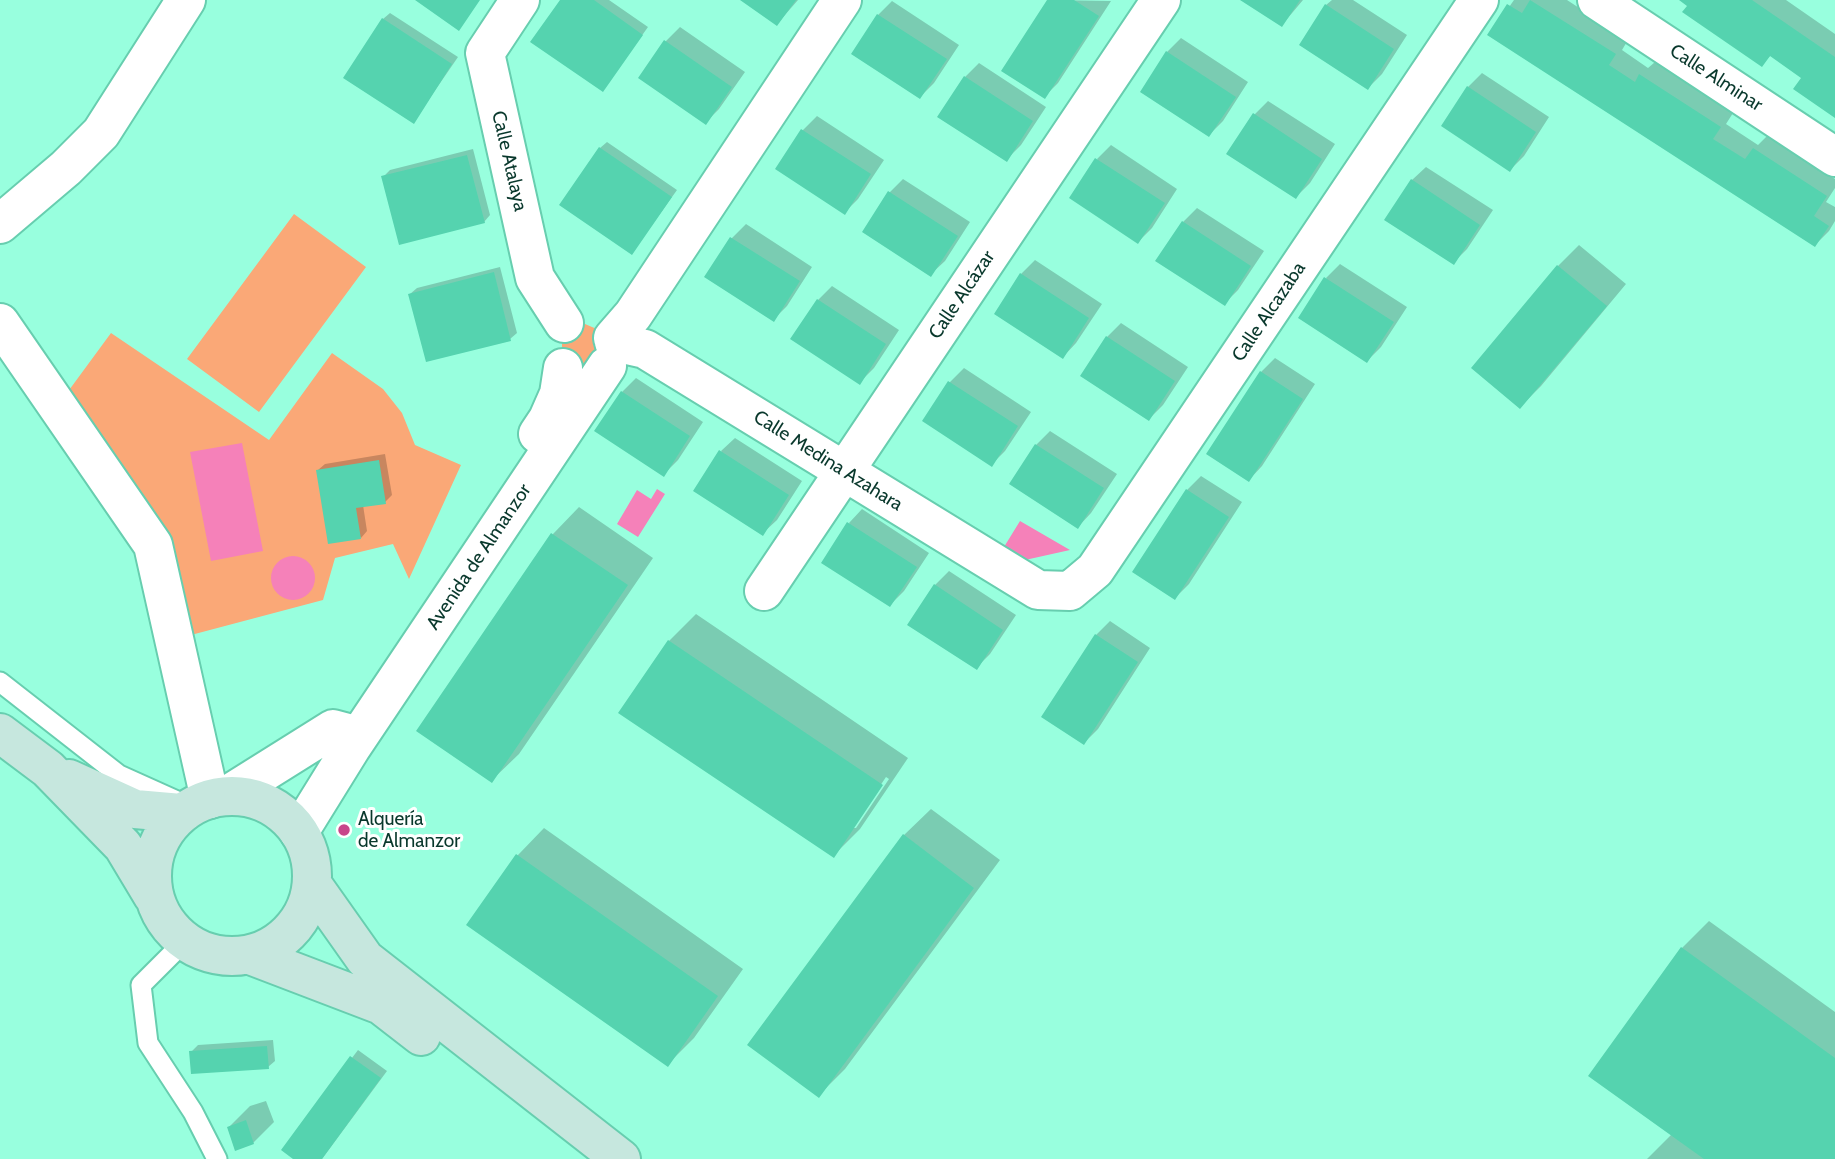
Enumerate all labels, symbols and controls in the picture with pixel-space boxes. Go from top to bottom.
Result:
street label: Calle Alminar [1665,40,1767,116]
street label: Calle Atalaya [486,109,532,213]
street label: Calle Alcázar [924,247,1000,343]
street label: Calle Alcazaba [1227,258,1311,366]
street label: Calle Medina Azahara [749,406,907,516]
street label: Avenida de Almanzor [422,480,536,634]
place label: Alquería de Almanzor [358,808,460,852]
marker: Alquería de Almanzor [336,822,352,838]

